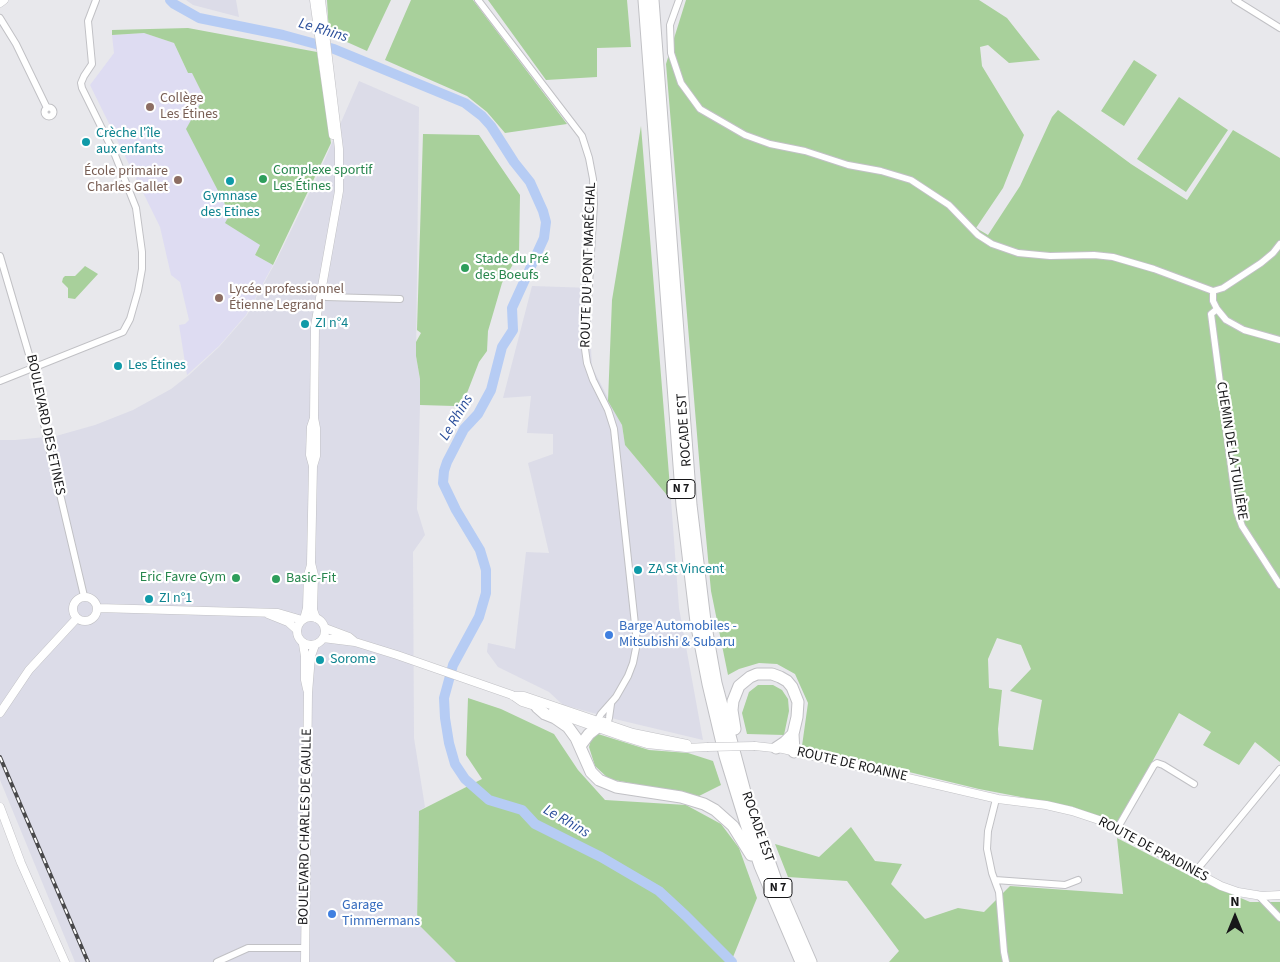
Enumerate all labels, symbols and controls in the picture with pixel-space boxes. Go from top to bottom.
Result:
water label: Le Rhins [296,15,350,47]
place label: Collège Les Étines [160,91,218,124]
marker: Collège Les Étines [144,101,156,113]
place label: Crèche l'île aux enfants [96,126,163,158]
marker: Crèche l'île aux enfants [80,136,92,148]
place label: Complexe sportif Les Étines [273,163,372,196]
place label: École primaire Charles Gallet [84,164,168,196]
marker: Complexe sportif Les Étines [257,173,269,185]
marker: École primaire Charles Gallet [172,174,184,186]
marker: Gymnase des Etines [224,175,236,187]
street label: ROUTE DU PONT MARÉCHAL [578,182,600,348]
place label: Gymnase des Etines [200,189,260,222]
place label: Stade du Pré des Boeufs [475,252,549,284]
marker: Stade du Pré des Boeufs [459,262,471,274]
place label: Lycée professionnel Étienne Legrand [229,282,344,314]
marker: Lycée professionnel Étienne Legrand [213,292,225,304]
place label: ZI n°4 [315,316,348,332]
marker: ZI n°4 [299,318,311,330]
street label: BOULEVARD DES ETINES [22,353,68,497]
place label: Les Étines [128,358,186,374]
marker: Les Étines [112,360,124,372]
street label: CHEMIN DE LA TUILIÈRE [1212,381,1250,521]
water label: Le Rhins [436,392,478,444]
street label: ROCADE EST [674,393,696,467]
road number: N 7 [667,479,695,498]
place label: ZA St Vincent [648,562,724,578]
marker: ZA St Vincent [632,564,644,576]
place label: Eric Favre Gym [140,570,226,586]
place label: Basic-Fit [286,571,336,587]
marker: Eric Favre Gym [230,572,242,584]
marker: Basic-Fit [270,573,282,585]
place label: ZI n°1 [159,591,192,607]
marker: ZI n°1 [143,593,155,605]
place label: Barge Automobiles - Mitsubishi & Subaru [619,619,737,652]
marker: Barge Automobiles - Mitsubishi & Subaru [603,629,615,641]
place label: Sorome [330,652,376,668]
marker: Sorome [314,654,326,666]
street label: BOULEVARD CHARLES DE GAULLE [296,729,316,925]
street label: ROUTE DE ROANNE [795,744,909,786]
street label: ROCADE EST [737,789,777,865]
water label: Le Rhins [540,802,592,842]
street label: ROUTE DE PRADINES [1095,814,1211,886]
road number: N 7 [764,878,792,898]
north arrow [1210,892,1260,942]
text: N [1230,892,1240,912]
place label: Garage Timmermans [342,898,420,930]
marker: Garage Timmermans [326,908,338,920]

